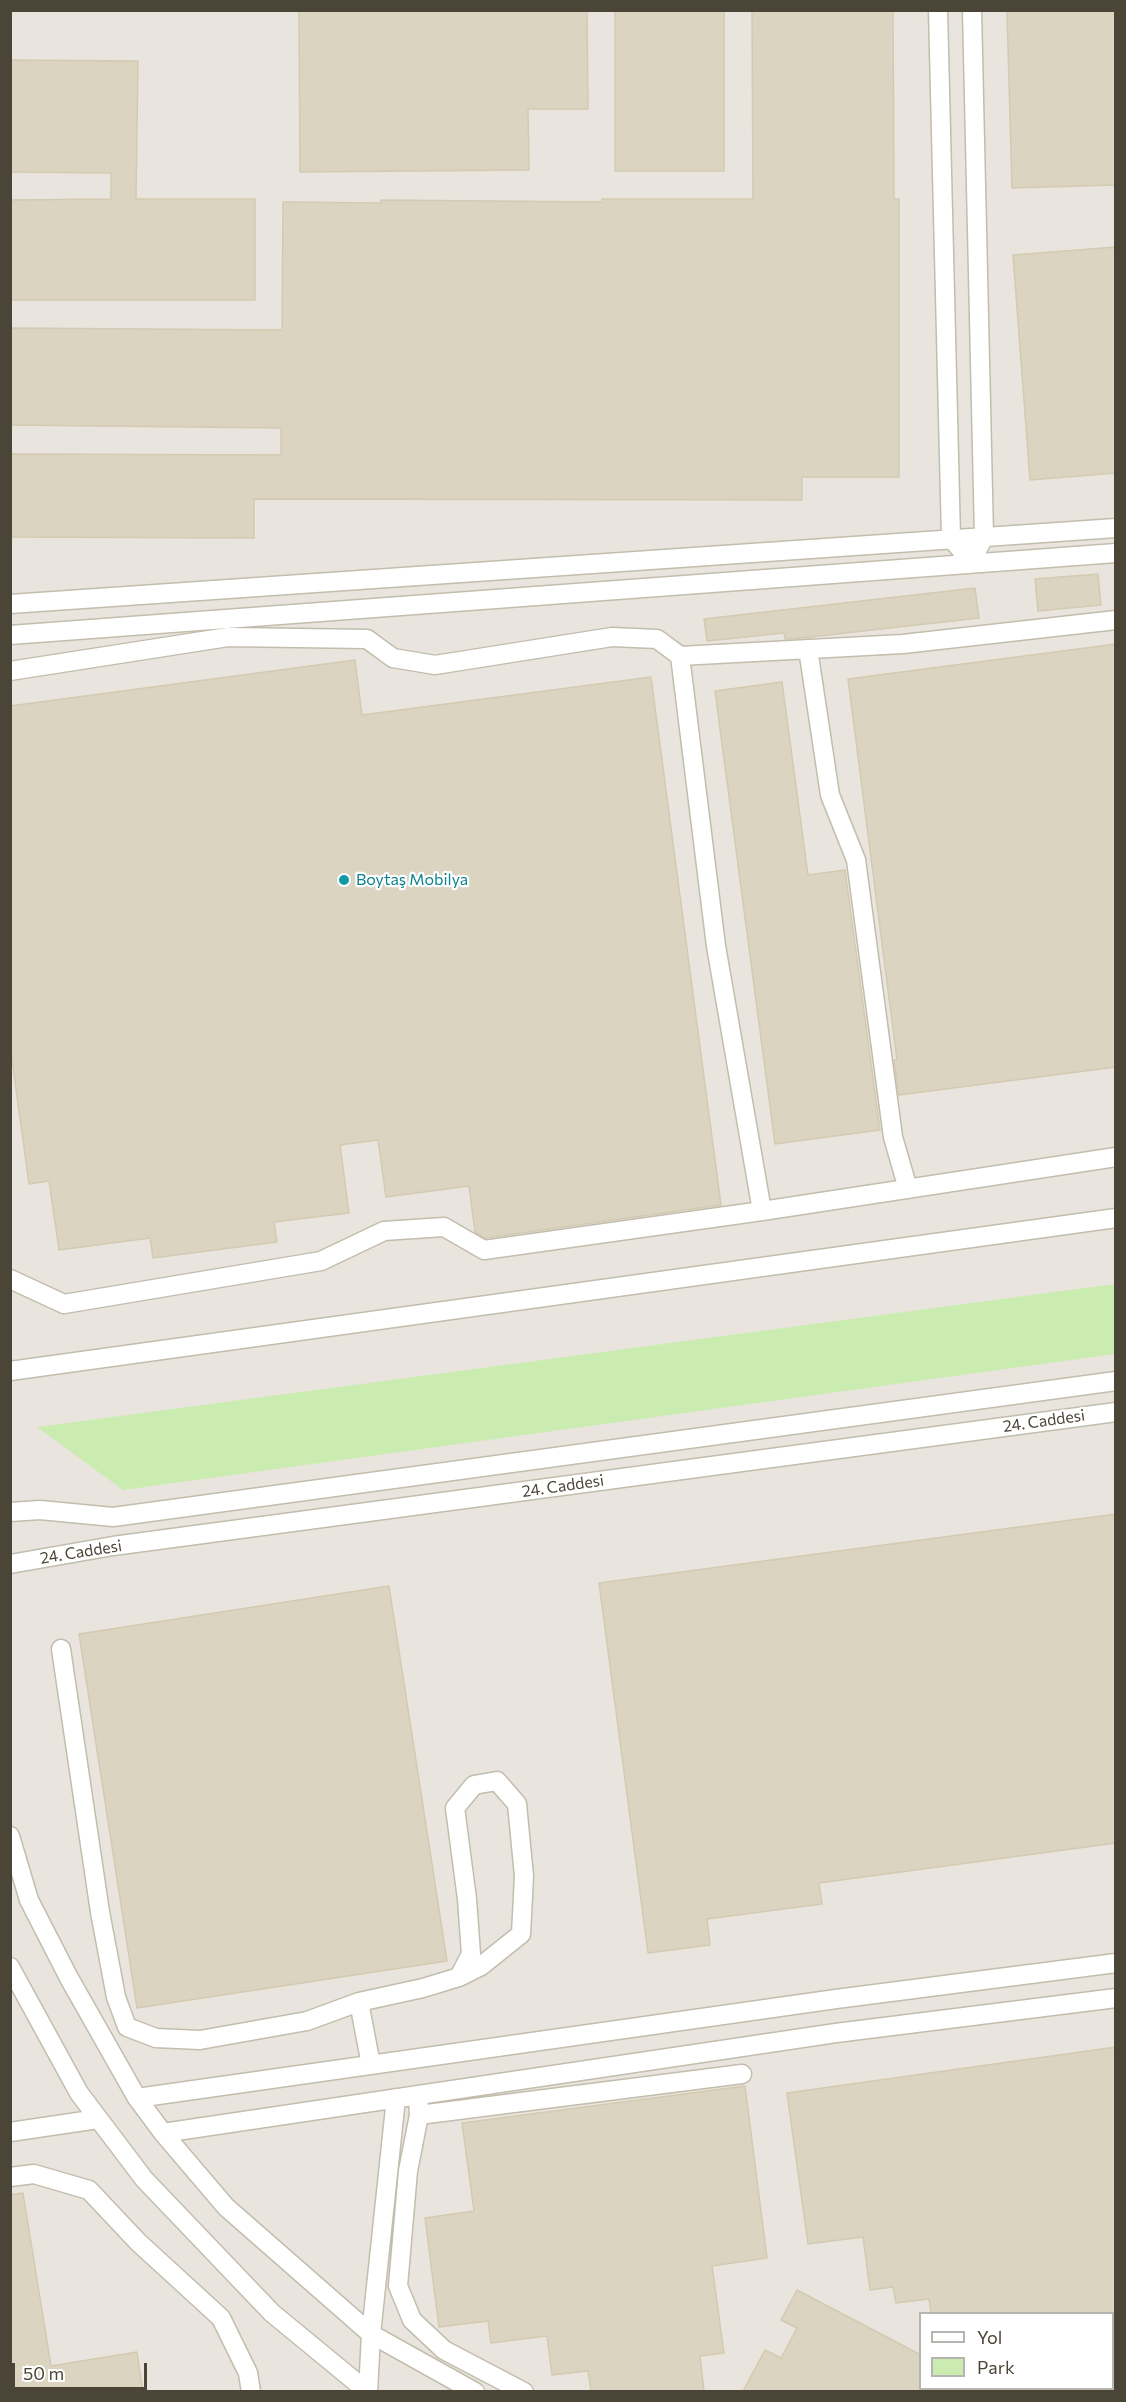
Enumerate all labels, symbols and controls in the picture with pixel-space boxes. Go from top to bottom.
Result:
place label: Boytaş Mobilya [356,870,468,890]
marker: Boytaş Mobilya [337,873,351,887]
street label: 24. Caddesi [1002,1406,1086,1436]
street label: 24. Caddesi [521,1471,605,1501]
street label: 24. Caddesi [39,1536,123,1568]
legend [919,2312,1114,2390]
text: Yol [977,2326,1002,2348]
scale bar [15,2351,150,2389]
text: Park [977,2356,1015,2378]
text: 50 m [23,2362,64,2384]

